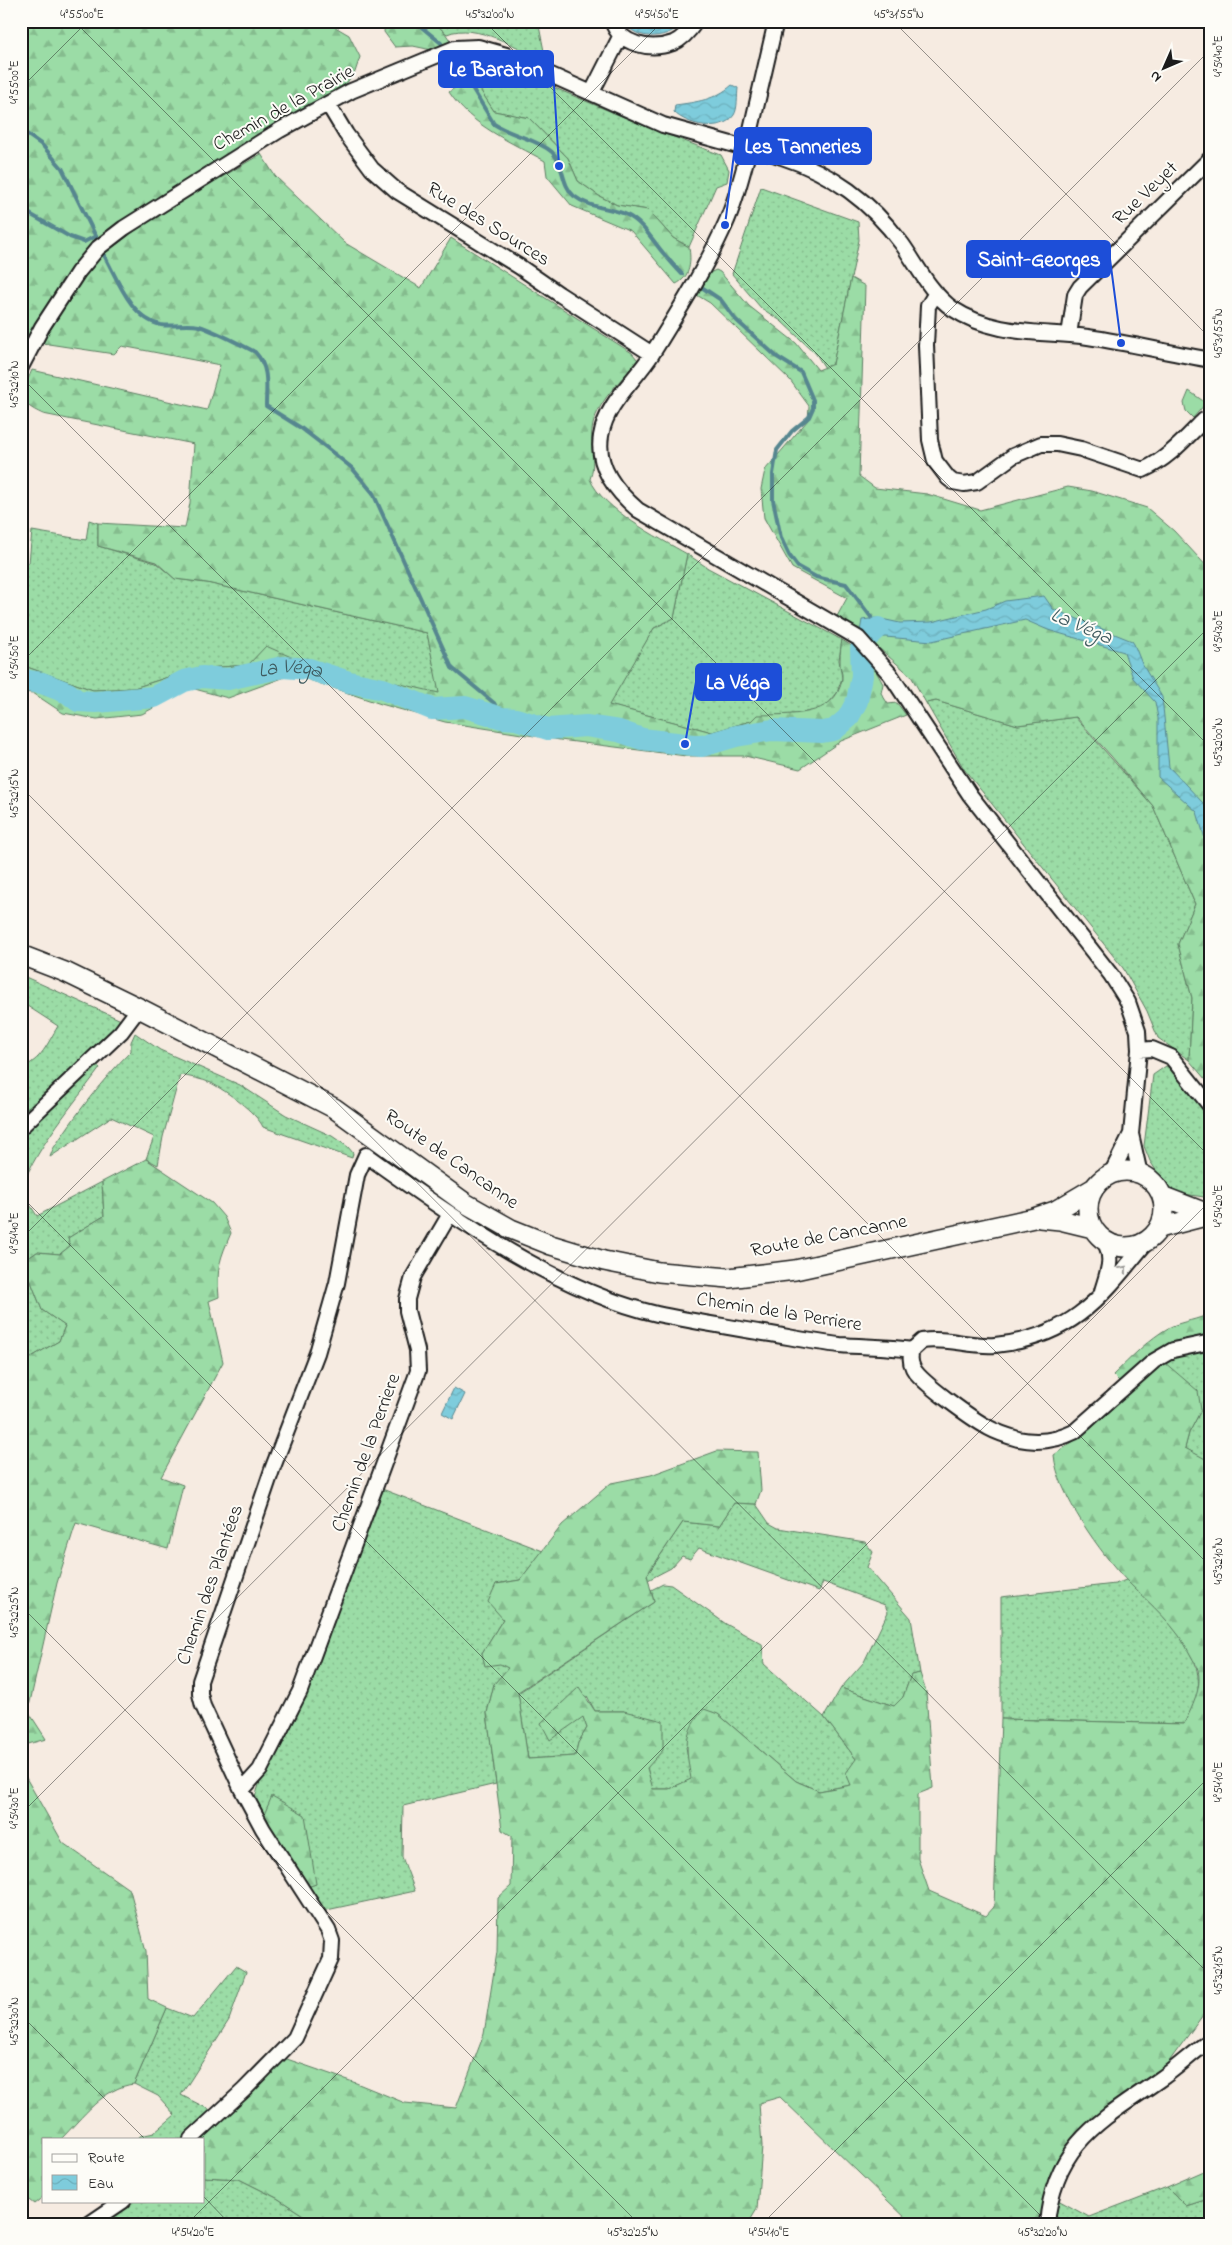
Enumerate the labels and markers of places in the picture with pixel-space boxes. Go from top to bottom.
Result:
callout: Le Baraton [439,51,553,87]
callout: Les Tanneries [735,128,871,164]
callout: Saint-Georges [967,241,1110,277]
callout: La Véga [696,664,781,700]

